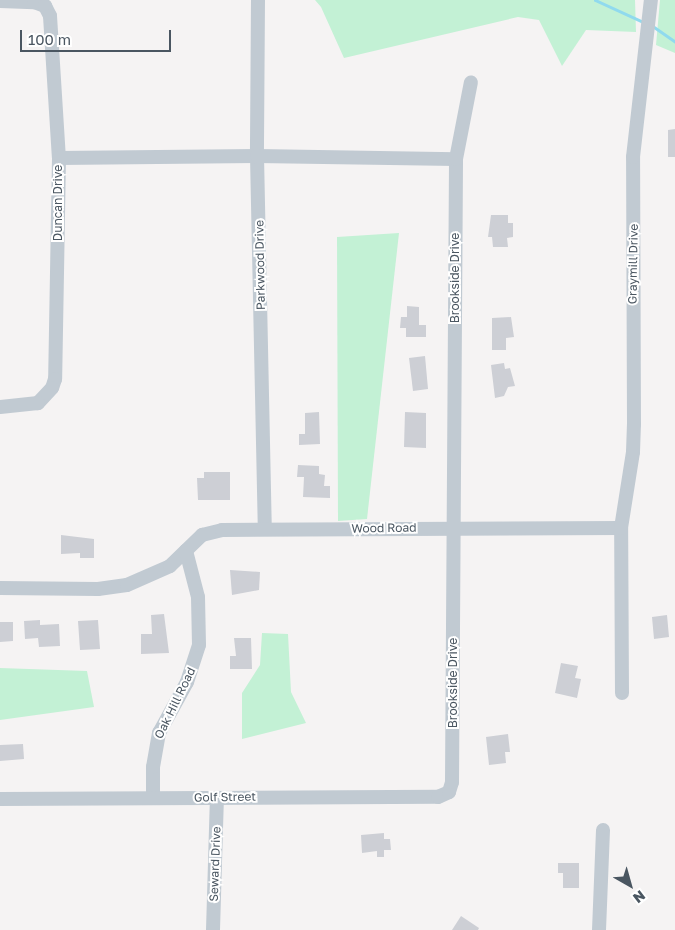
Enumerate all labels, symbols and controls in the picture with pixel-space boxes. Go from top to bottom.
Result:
scale bar [22,20,174,52]
text: 100 m [28,30,71,48]
street label: Duncan Drive [51,165,65,241]
street label: Parkwood Drive [252,220,268,310]
street label: Graymill Drive [625,224,641,304]
street label: Brookside Drive [448,233,462,323]
street label: Wood Road [351,520,417,536]
street label: Brookside Drive [446,638,460,728]
street label: Oak Hill Road [151,665,199,741]
street label: Golf Street [194,789,256,805]
street label: Seward Drive [206,826,224,902]
north arrow [605,860,655,910]
text: N [630,887,649,907]

